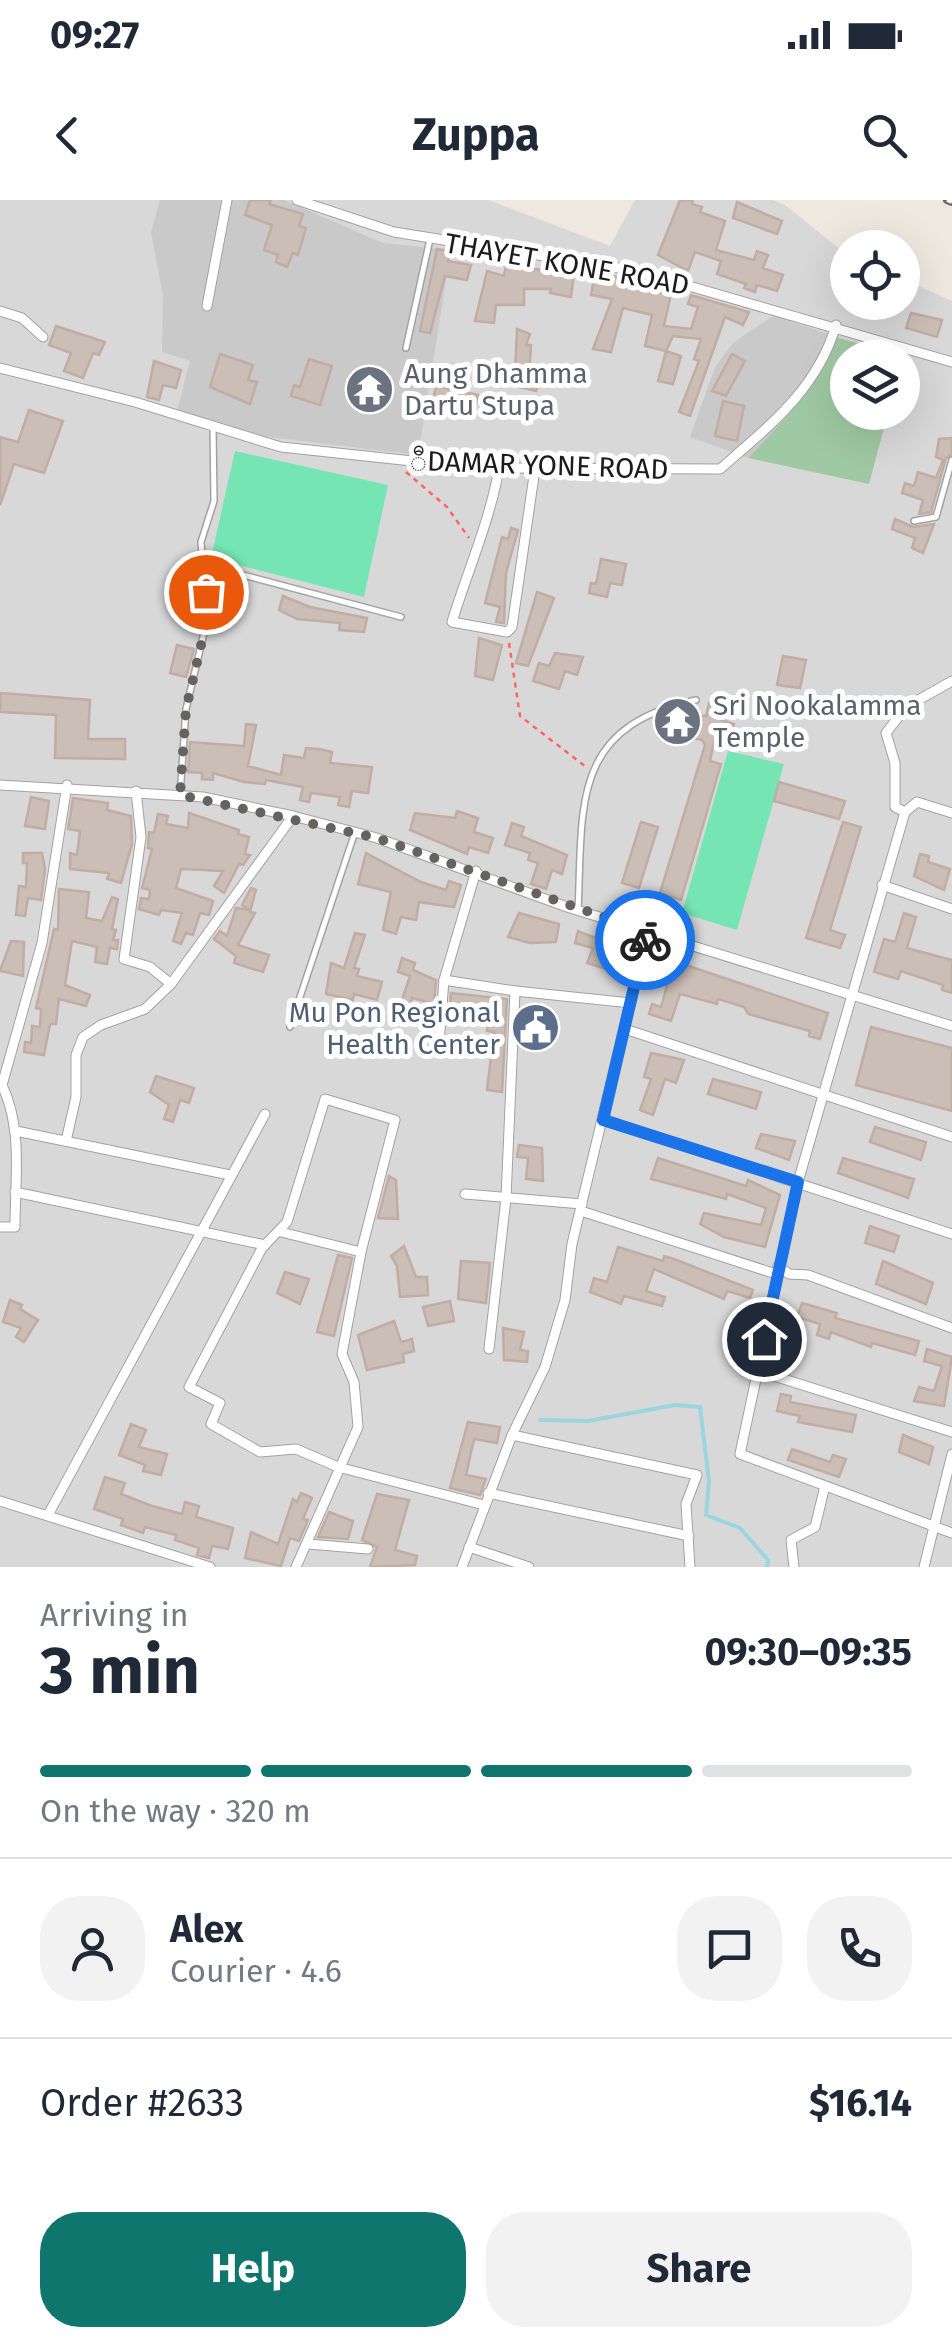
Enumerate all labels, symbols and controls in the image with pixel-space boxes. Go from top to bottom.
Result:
text: 09:27 [50,12,139,58]
icon: back [40,108,95,163]
text: Zuppa [412,108,540,162]
icon: search [857,108,912,163]
street label: THAYET KONE ROAD [442,226,692,302]
map controls [830,230,920,430]
button: locate [830,230,920,320]
button: layers [830,340,920,430]
place label: Aung Dhamma Dartu Stupa [404,357,588,422]
temple icon: Aung Dhamma Dartu Stupa [343,363,395,415]
street label: ီDAMAR YONE ROAD [409,444,669,486]
pin [164,550,249,635]
icon: bag [179,565,234,620]
place label: Sri Nookalamma Temple [713,689,922,754]
temple icon: Sri Nookalamma Temple [652,695,704,747]
courier [595,890,695,990]
icon: bike [618,913,673,968]
place label: Mu Pon Regional Health Center [289,996,500,1061]
public building icon: Mu Pon Regional Health Center [509,1002,561,1054]
pin [722,1297,807,1382]
icon: home [737,1312,792,1367]
text: Arriving in [40,1596,188,1634]
text: 09:30–09:35 [704,1629,912,1675]
text: 3 min [40,1632,200,1710]
text: On the way · 320 m [40,1792,311,1830]
button: person [40,1896,145,2001]
button: chat [677,1896,782,2001]
button: phone [807,1896,912,2001]
text: Alex [170,1906,243,1952]
text: Courier · 4.6 [170,1952,342,1990]
text: Order #2633 [40,2080,244,2126]
text: $16.14 [809,2080,912,2126]
button: Help [40,2212,466,2327]
button: Share [486,2212,912,2327]

